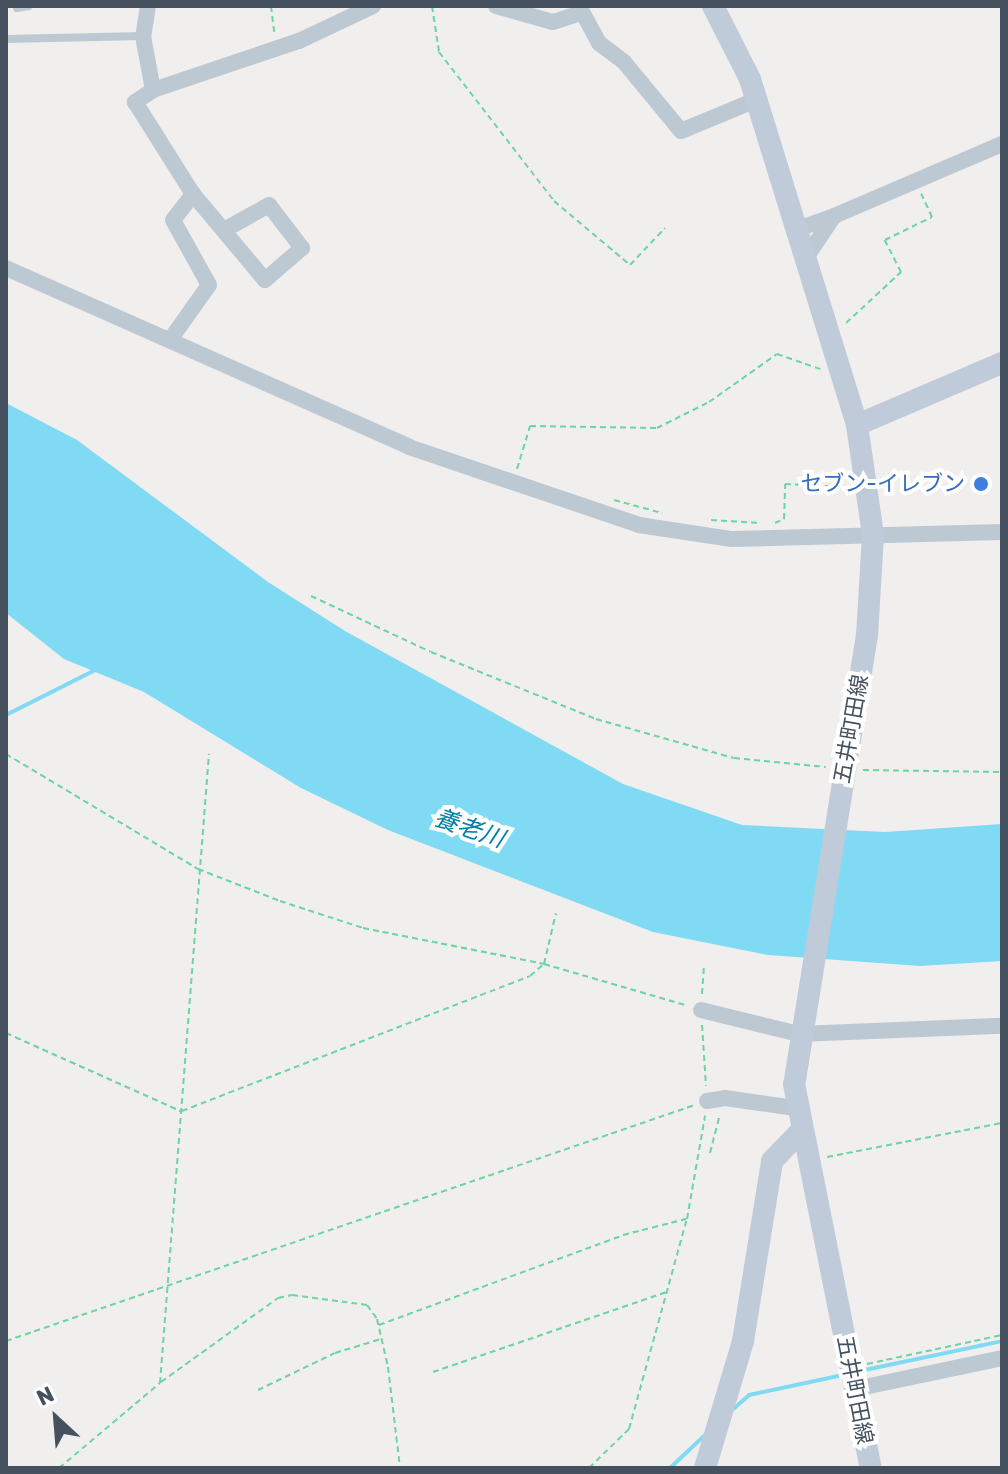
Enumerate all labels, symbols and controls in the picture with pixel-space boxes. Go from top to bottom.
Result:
place label: セブン-イレブン [800,471,965,497]
marker: セブン-イレブン [972,475,990,493]
street label: 五井町田線 [828,673,874,785]
water label: 養老川 [430,804,508,854]
street label: 五井町田線 [832,1333,878,1447]
north arrow [16,1378,96,1458]
text: N [32,1380,58,1412]

